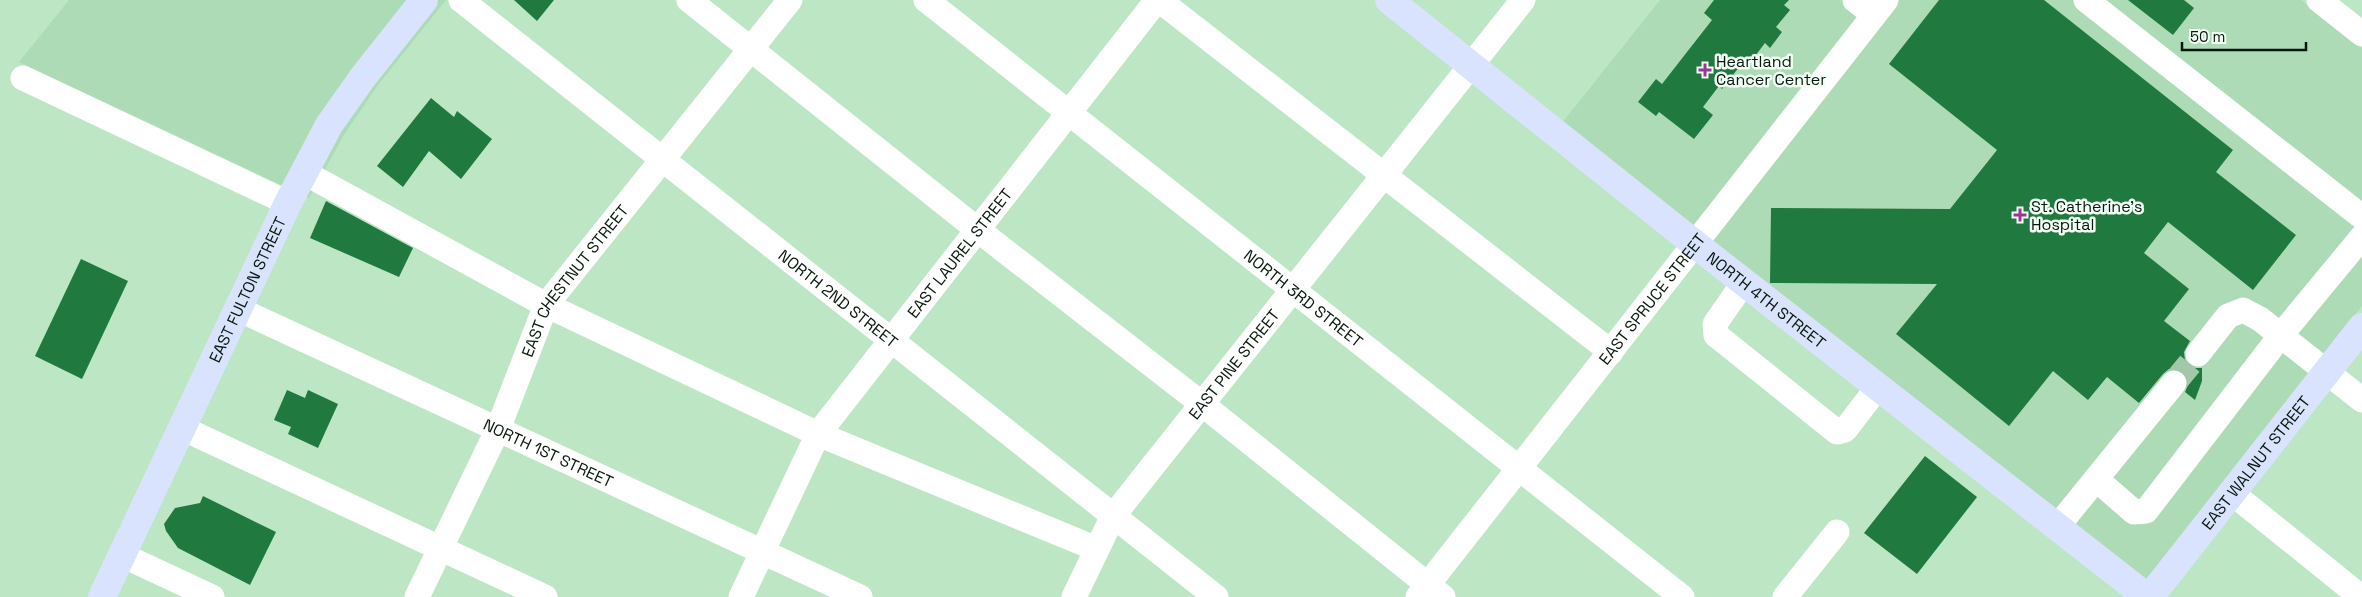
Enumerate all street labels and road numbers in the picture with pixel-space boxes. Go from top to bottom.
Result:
street label: EAST LAUREL STREET [903,184,1017,322]
street label: EAST CHESTNUT STREET [517,200,633,360]
street label: EAST FULTON STREET [204,213,291,366]
street label: EAST SPRUCE STREET [1594,229,1710,369]
street label: NORTH 2ND STREET [774,245,902,352]
street label: NORTH 3RD STREET [1239,245,1367,352]
street label: NORTH 4TH STREET [1702,247,1830,353]
street label: EAST PINE STREET [1184,305,1284,424]
street label: EAST WALNUT STREET [2197,392,2315,534]
street label: NORTH 1ST STREET [480,414,616,492]

